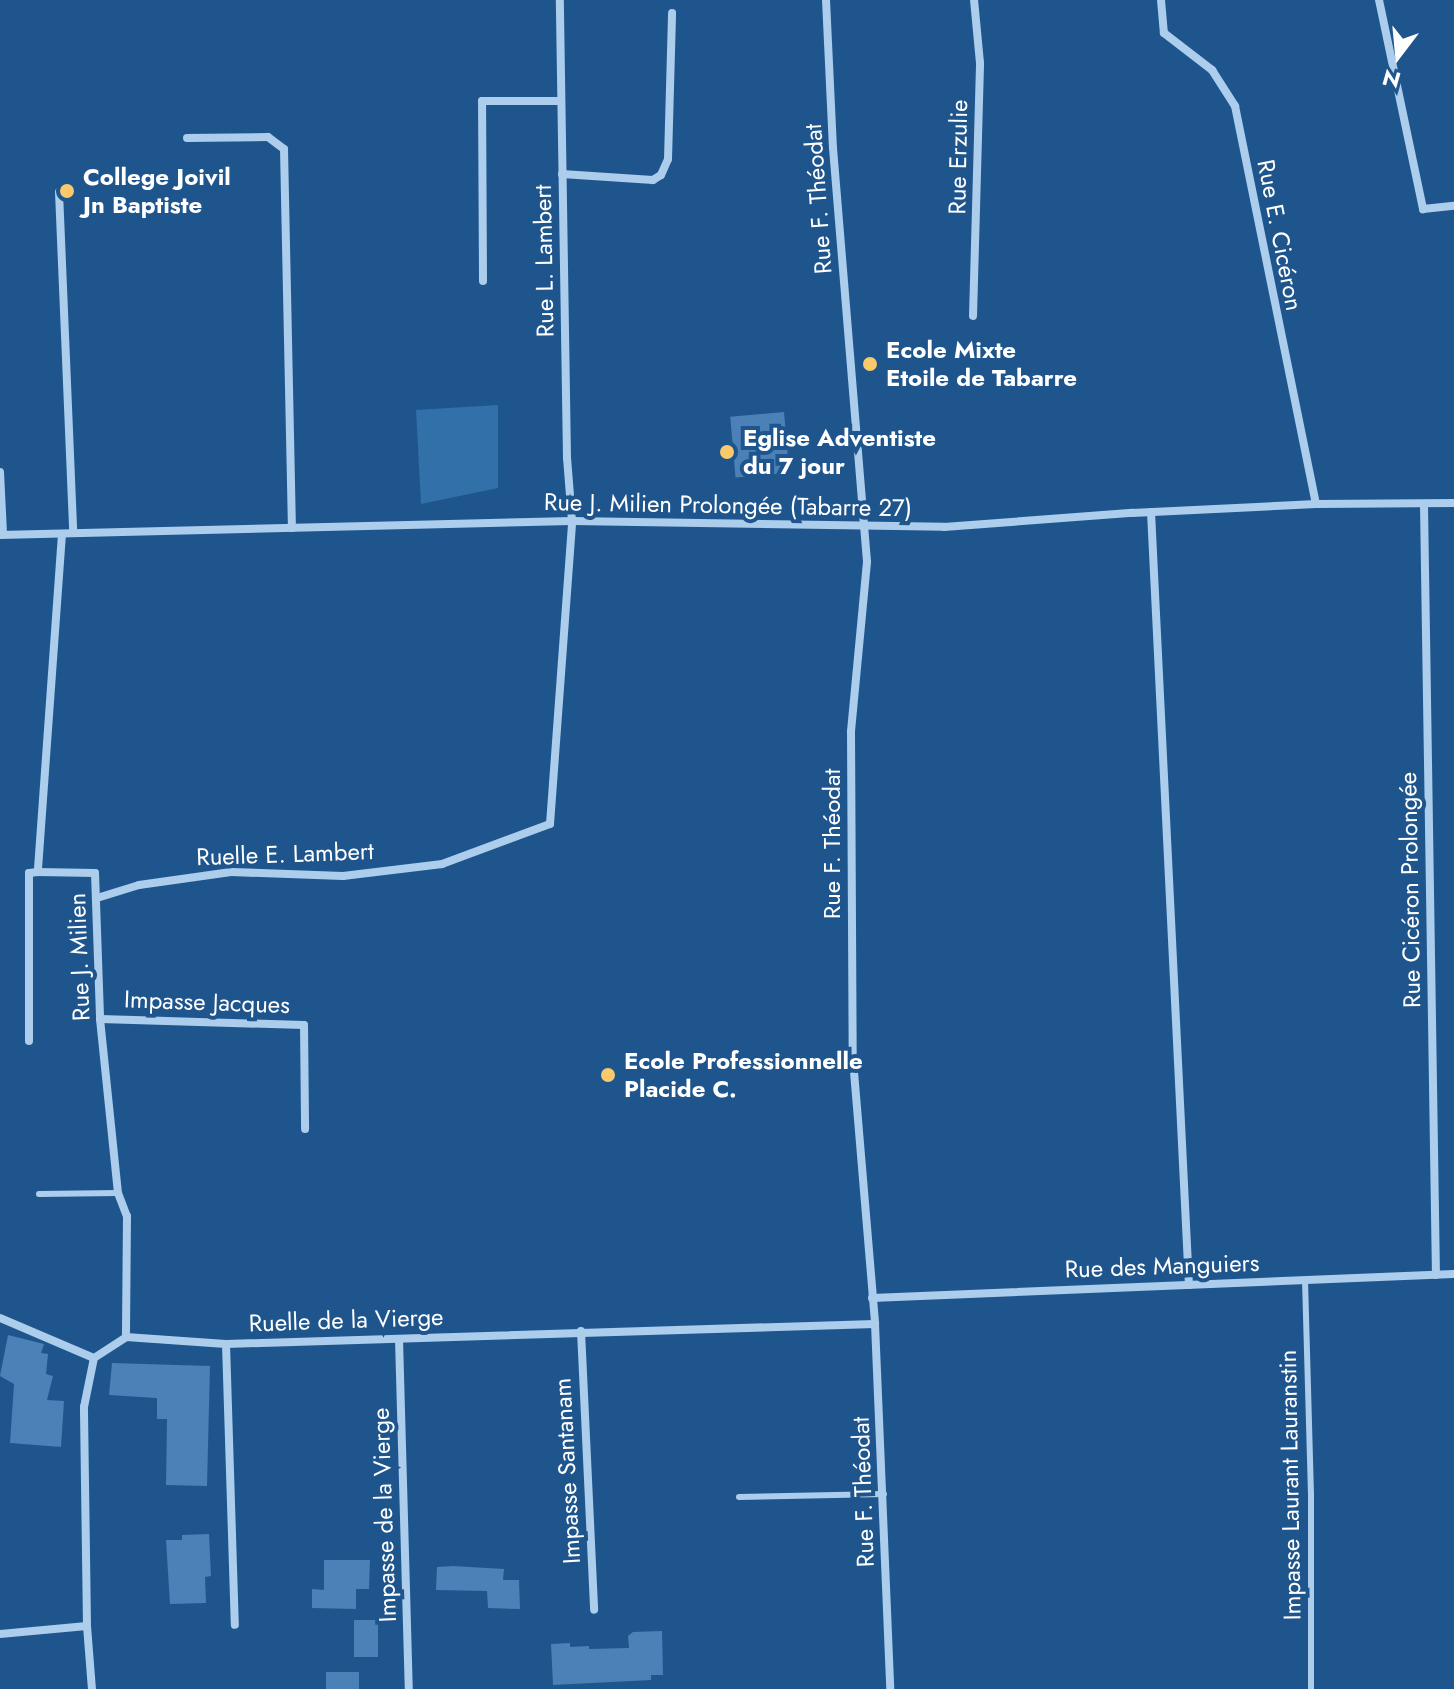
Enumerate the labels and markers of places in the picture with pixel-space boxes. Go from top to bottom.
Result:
place label: College Joivil Jn Baptiste [83,163,231,219]
marker: College Joivil Jn Baptiste [58,182,76,200]
place label: Ecole Mixte Etoile de Tabarre [886,336,1077,392]
marker: Ecole Mixte Etoile de Tabarre [861,355,879,373]
place label: Eglise Adventiste du 7 jour [743,424,936,480]
marker: Eglise Adventiste du 7 jour [718,443,736,461]
place label: Ecole Professionnelle Placide C. [624,1047,863,1103]
marker: Ecole Professionnelle Placide C. [599,1066,617,1084]

